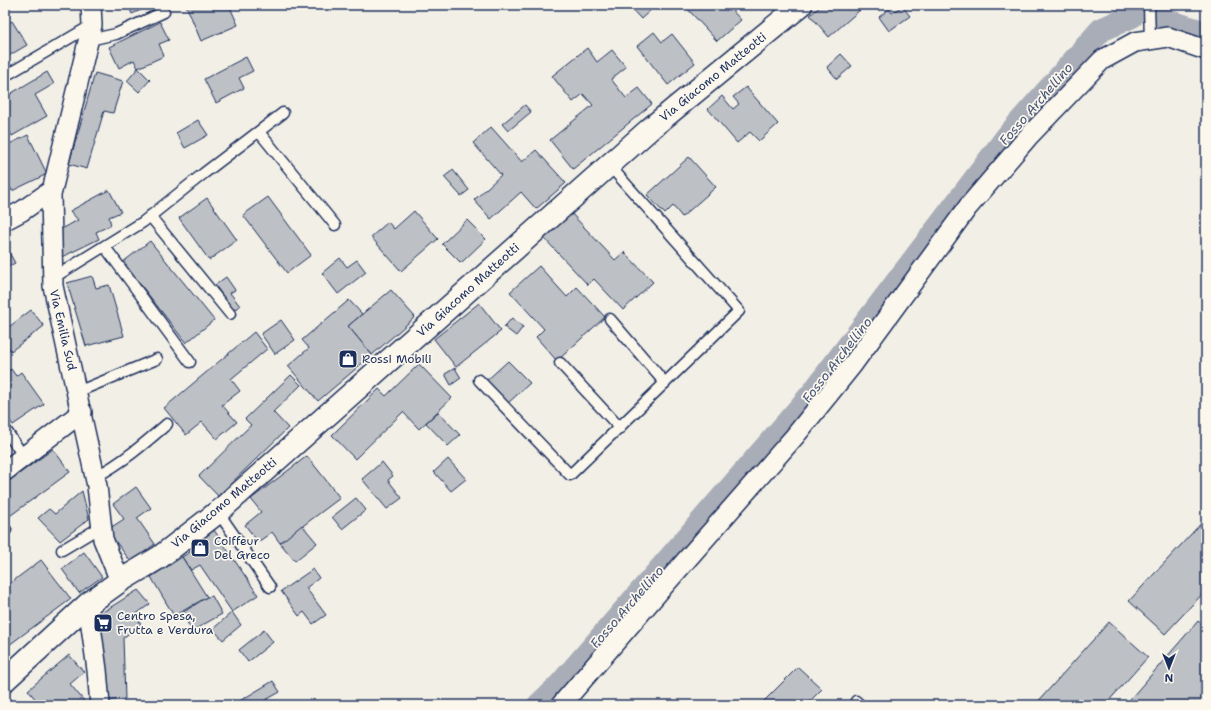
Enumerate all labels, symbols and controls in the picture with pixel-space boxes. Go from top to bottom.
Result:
street label: Via Giacomo Matteotti [656,29,770,125]
water label: Fosso Archellino [996,59,1077,149]
street label: Via Giacomo Matteotti [413,239,523,341]
street label: Via Emilia Sud [46,288,80,373]
water label: Fosso Archellino [798,314,876,406]
shop icon: Rossi Mobili [337,348,359,370]
place label: Rossi Mobili [362,351,432,367]
street label: Via Giacomo Matteotti [168,454,280,552]
place label: Coiffeur Del Greco [214,533,270,563]
shop icon: Coiffeur Del Greco [189,537,211,559]
water label: Fosso Archellino [587,562,668,652]
place label: Centro Spesa, Frutta e Verdura [117,608,214,638]
supermarket icon: Centro Spesa, Frutta e Verdura [92,612,114,634]
north arrow [1149,648,1189,688]
text: N [1164,670,1173,685]

